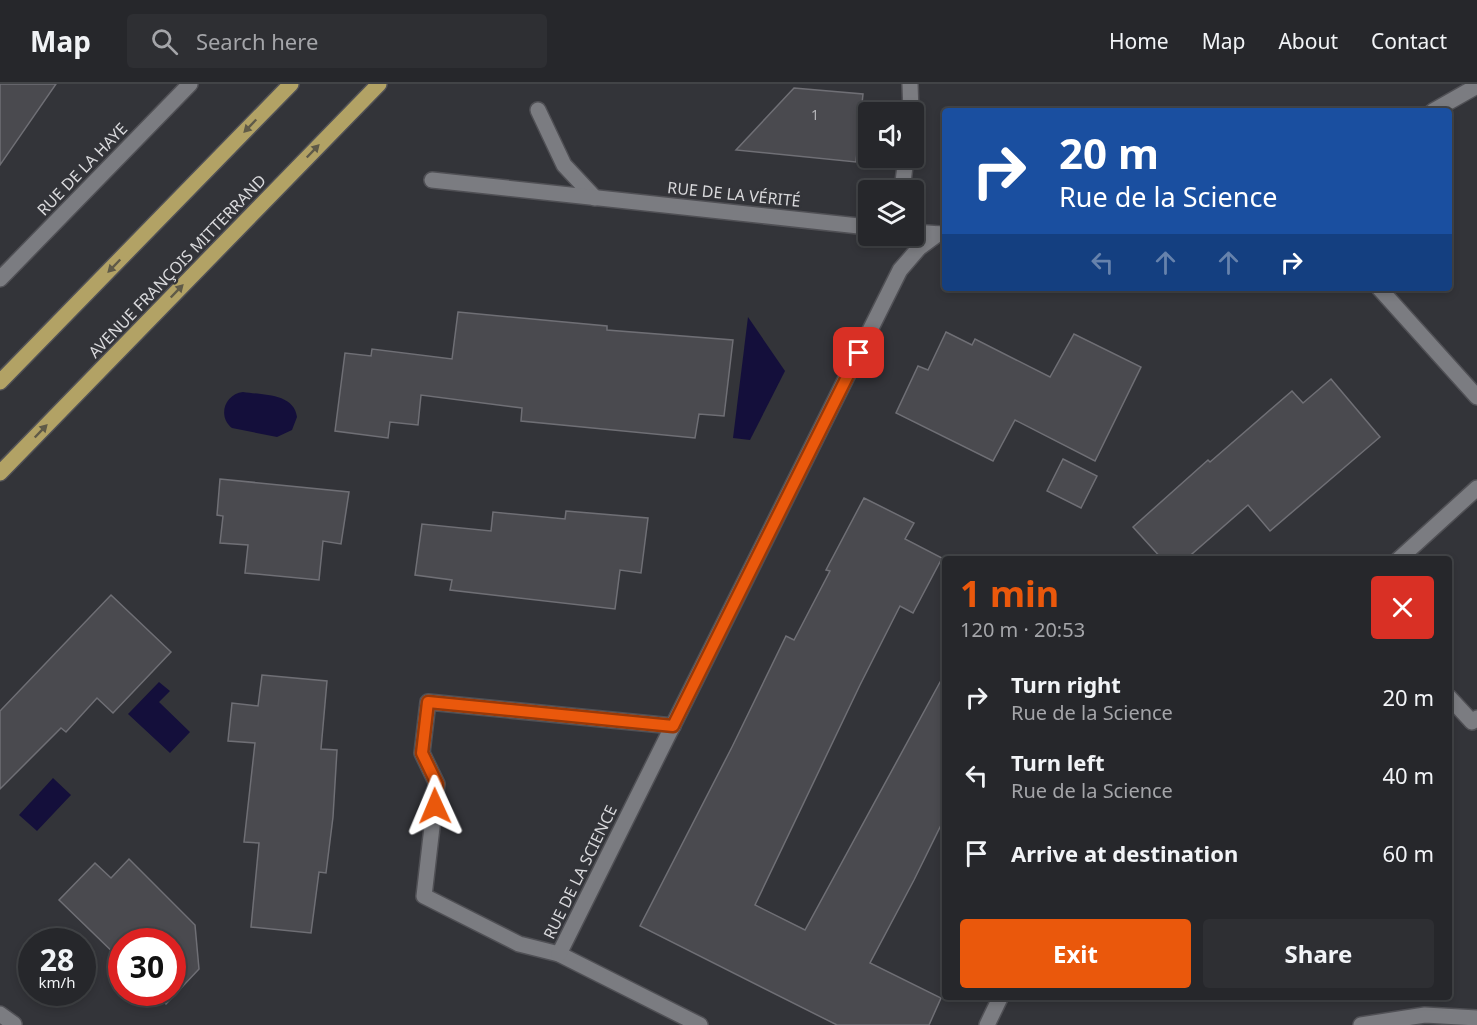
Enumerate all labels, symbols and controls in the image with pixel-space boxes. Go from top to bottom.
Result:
search box [127,14,547,68]
text: Map [30,22,91,60]
icon: search [148,25,181,58]
text: Search here [196,26,318,56]
text: Home [1109,27,1169,55]
text: Map [1202,27,1245,55]
text: About [1278,27,1338,55]
text: Contact [1371,27,1447,55]
map controls [858,102,924,246]
button: sound [858,102,924,168]
house number: 1 [811,105,819,124]
street label: RUE DE LA HAYE [32,118,132,220]
one-way arrow [243,118,257,133]
text: 20 m [1059,124,1159,181]
icon: right [960,132,1038,210]
one-way arrow [306,144,320,159]
street label: AVENUE FRANÇOIS MITTERRAND [83,169,271,363]
street label: RUE DE LA VÉRITÉ [666,176,802,212]
text: Rue de la Science [1059,178,1278,215]
button: layers [858,180,924,246]
icon: left [1086,246,1119,279]
icon: ahead [1149,246,1182,279]
icon: ahead [1212,246,1245,279]
icon: right [1275,246,1308,279]
one-way arrow [107,258,121,272]
one-way arrow [170,284,183,299]
pin [833,327,884,378]
icon: arrive [842,336,875,369]
one-way arrow [34,423,48,438]
text: 1 min [960,569,1059,618]
button: close [1371,576,1434,639]
text: 120 m · 20:53 [960,616,1085,643]
text: Turn right [1011,669,1121,699]
icon: right [960,681,993,714]
text: 20 m [1383,682,1434,712]
text: Rue de la Science [1011,699,1173,726]
text: Turn left [1011,747,1105,777]
icon: left [960,759,993,792]
text: 40 m [1383,760,1434,790]
position arrow [403,774,467,838]
text: Rue de la Science [1011,777,1173,804]
street label: RUE DE LA SCIENCE [538,801,622,943]
icon: arrive [960,837,993,870]
text: Arrive at destination [1011,838,1238,868]
text: 60 m [1383,838,1434,868]
button: Exit [960,919,1191,988]
button: Share [1203,919,1434,988]
speed limit sign: 30 [108,928,186,1006]
text: 28 [40,939,74,980]
text: km/h [39,972,75,992]

